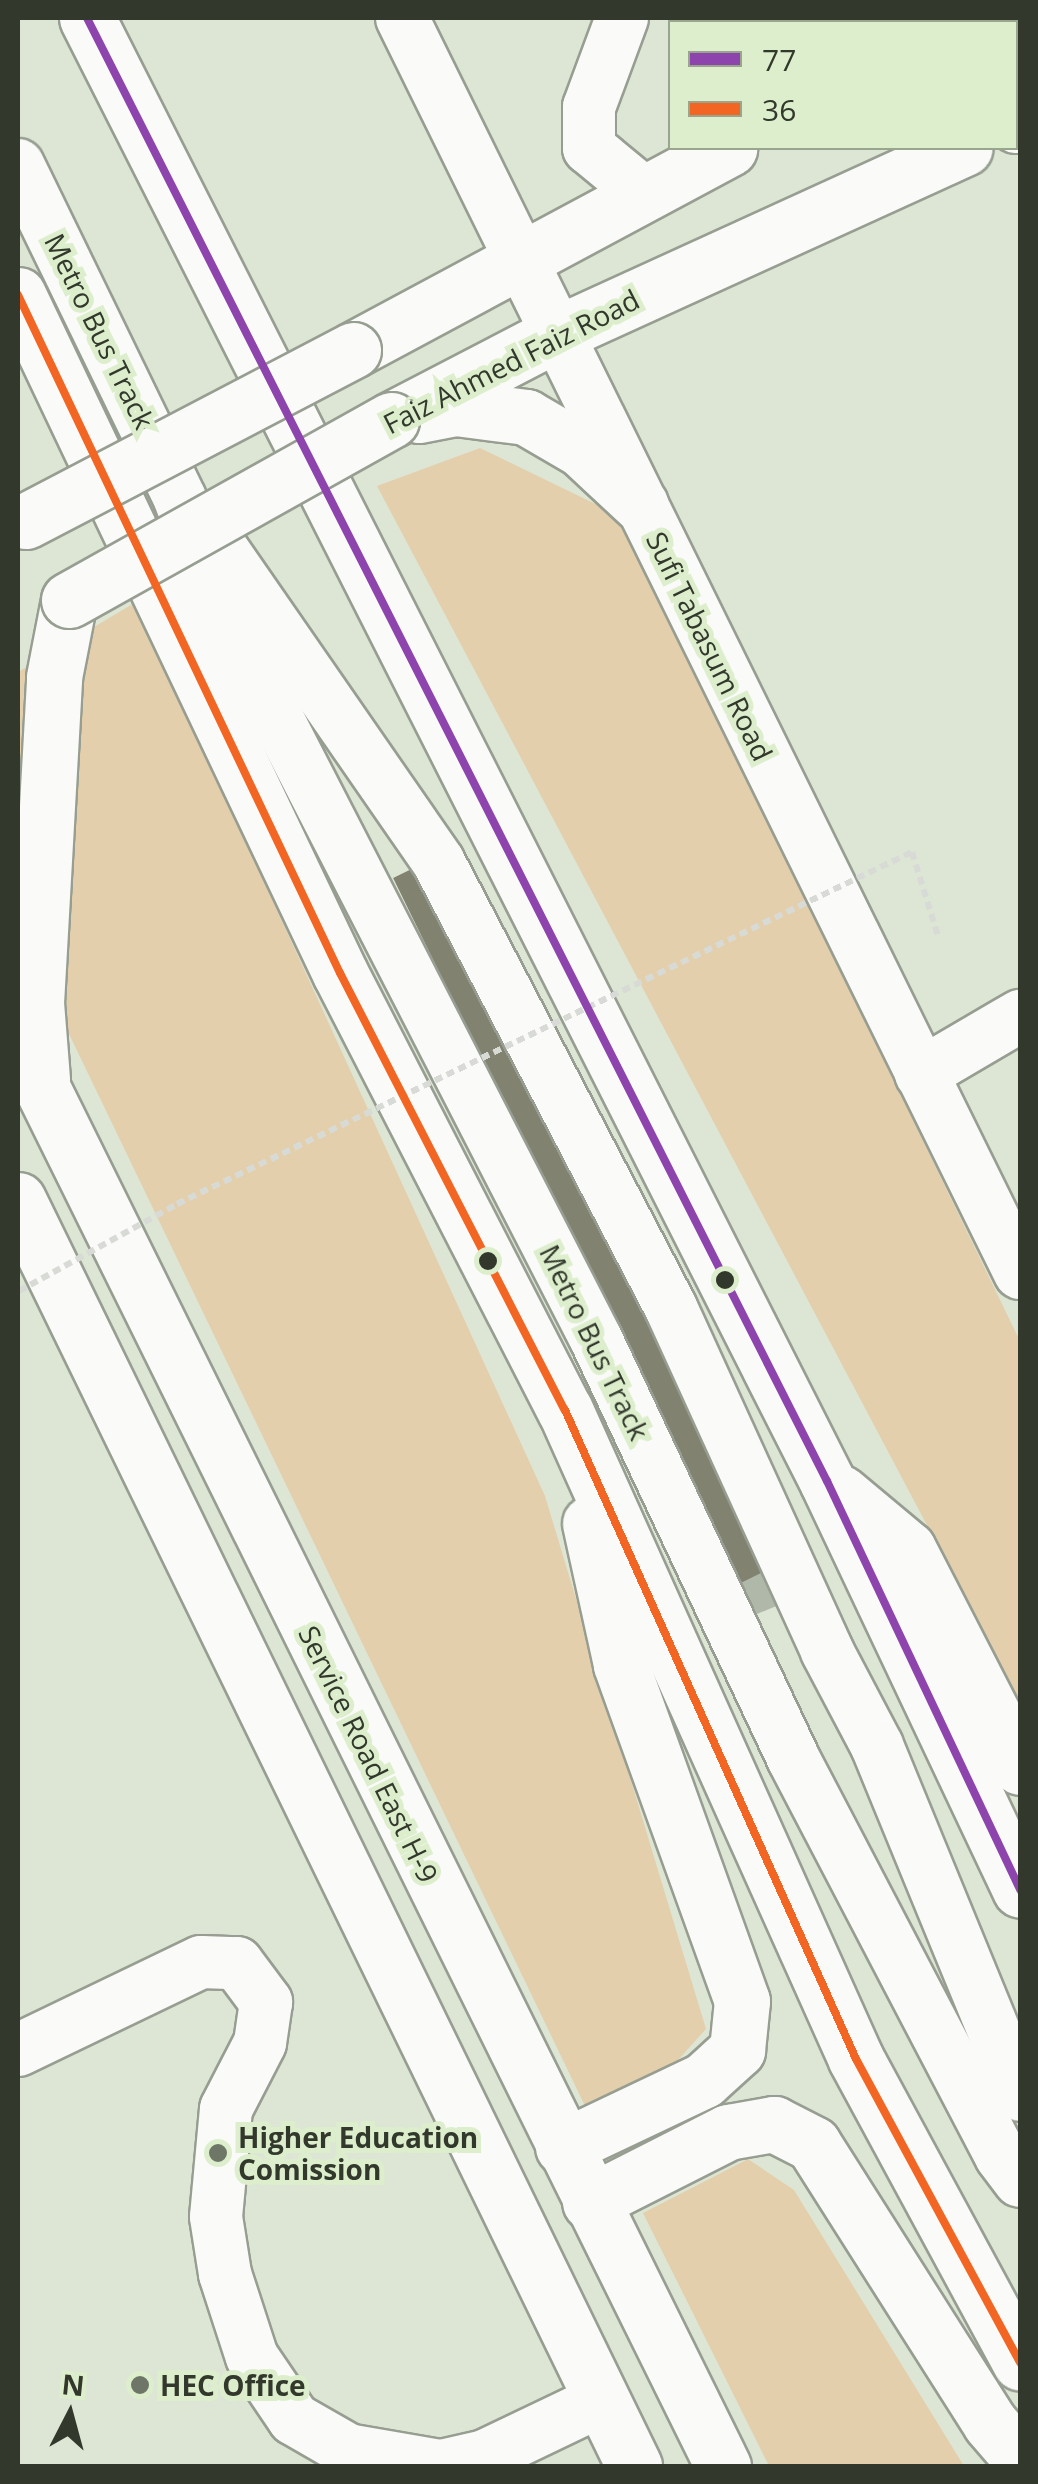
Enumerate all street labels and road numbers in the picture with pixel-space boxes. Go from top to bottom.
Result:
street label: Metro Bus Track [38,228,162,434]
street label: Faiz Ahmed Faiz Road [377,282,645,440]
street label: Sufi Tabasum Road [640,526,780,766]
street label: Metro Bus Track [533,1239,657,1445]
street label: Service Road East H-9 [292,1620,446,1888]

